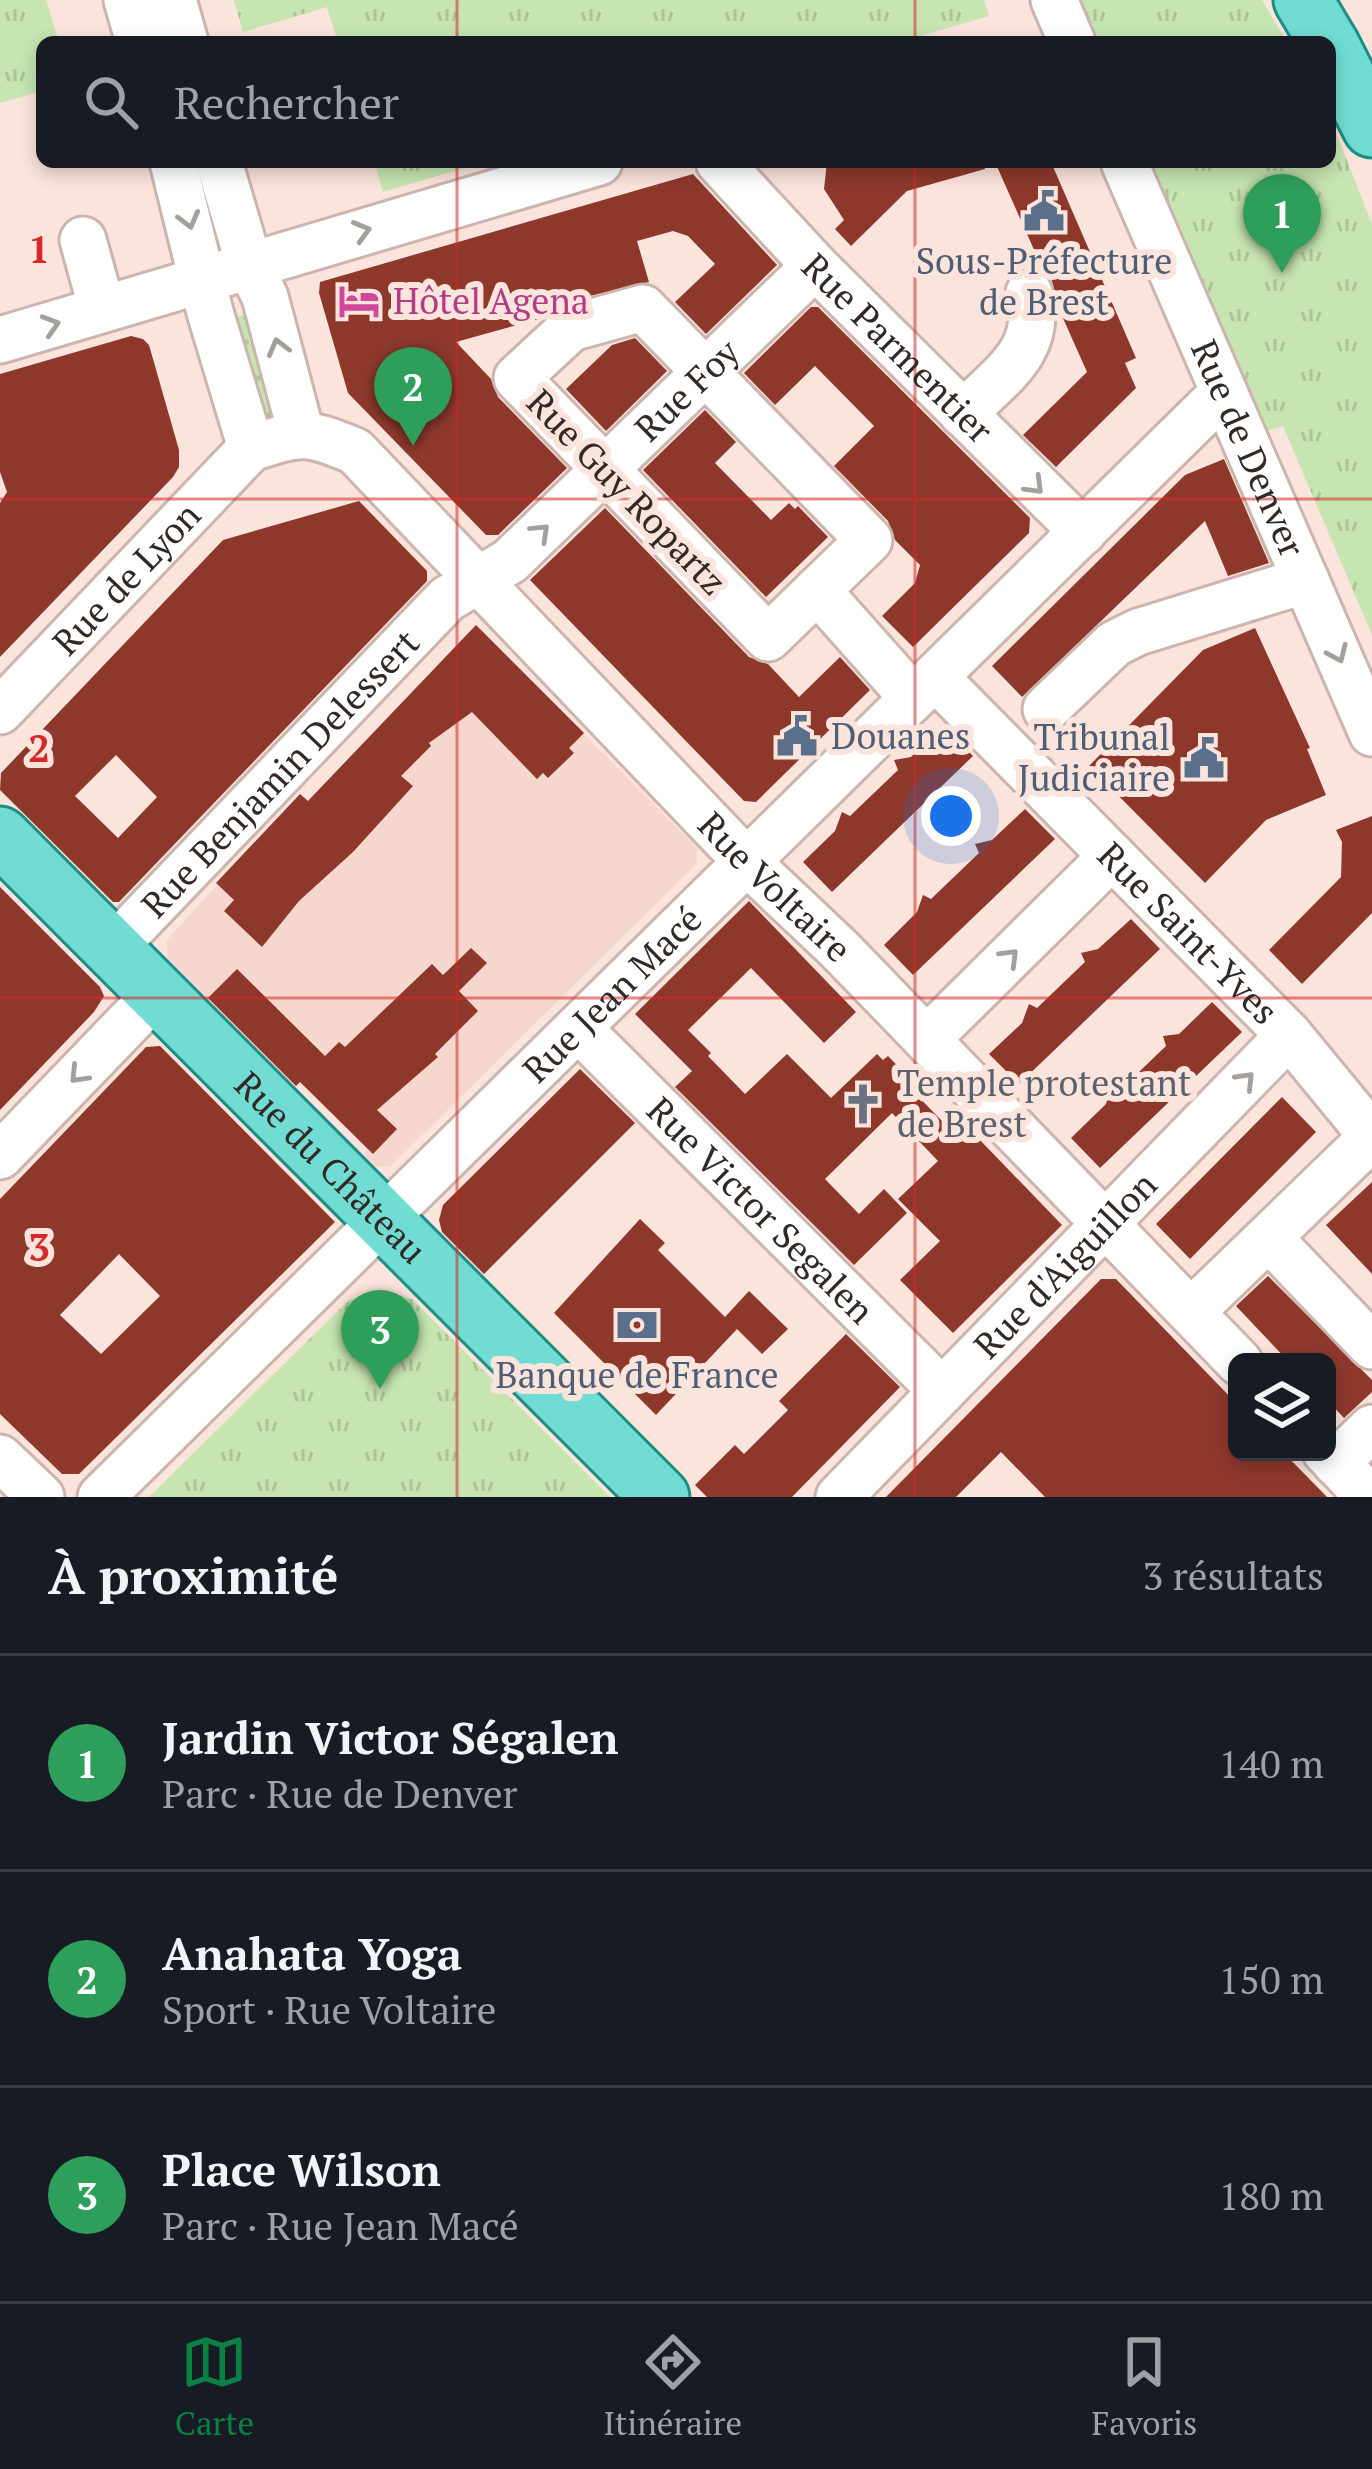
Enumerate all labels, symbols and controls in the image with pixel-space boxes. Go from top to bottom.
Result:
search box [36,36,1336,168]
icon: search [78,69,144,135]
text: Rechercher [174,72,399,132]
pin: 1 [1243,174,1321,273]
public building icon: Sous-Préfecture de Brest [1021,188,1067,234]
one-way arrow [175,209,200,229]
one-way arrow [351,220,372,245]
text: 1 [28,222,50,274]
place label: Sous-Préfecture de Brest [916,237,1172,325]
street label: Rue Parmentier [793,243,1004,453]
place label: Hôtel Agena [393,277,589,324]
hotel icon: Hôtel Agena [336,278,382,324]
one-way arrow [40,314,61,339]
street label: Rue Foy [624,328,749,451]
street label: Rue de Denver [1181,332,1317,564]
one-way arrow [268,338,293,358]
pin: 2 [374,347,452,446]
street label: Rue Guy Ropartz [517,379,737,604]
one-way arrow [1021,472,1043,494]
street label: Rue de Lyon [42,492,210,665]
one-way arrow [528,524,549,546]
street label: Rue Benjamin Delessert [131,619,429,927]
one-way arrow [1323,642,1347,663]
place label: Douanes [831,712,970,759]
public building icon: Douanes [774,713,820,759]
place label: Tribunal Judiciaire [1018,713,1170,801]
text: 2 [28,721,50,773]
public building icon: Tribunal Judiciaire [1181,735,1227,781]
your location [921,786,981,846]
street label: Rue Voltaire [689,802,862,972]
street label: Rue Saint-Yves [1088,832,1289,1034]
street label: Rue Jean Macé [512,895,711,1092]
one-way arrow [996,949,1018,971]
place label: Temple protestant de Brest [897,1059,1191,1147]
one-way arrow [71,1061,93,1083]
street label: Rue du Château [225,1061,437,1273]
one-way arrow [1232,1072,1254,1094]
church icon: Temple protestant de Brest [840,1081,886,1127]
street label: Rue Victor Segalen [637,1086,885,1333]
street label: Rue d'Aiguillon [963,1161,1166,1368]
text: 3 [28,1220,50,1272]
pin: 3 [341,1290,419,1389]
bank icon: Banque de France [614,1302,660,1348]
place label: Banque de France [496,1351,779,1398]
map controls [1228,1353,1336,1461]
button: layers [1228,1353,1336,1461]
text: À proximité [48,1541,338,1609]
text: 3 résultats [1143,1549,1324,1601]
text: Jardin Victor Ségalen [162,1707,618,1767]
text: 1 [76,1737,98,1789]
text: 140 m [1219,1737,1324,1789]
text: Parc · Rue de Denver [162,1767,518,1819]
text: Anahata Yoga [162,1923,462,1983]
text: 2 [76,1953,98,2005]
text: 150 m [1219,1953,1324,2005]
text: Sport · Rue Voltaire [162,1983,496,2035]
text: Place Wilson [162,2139,441,2199]
text: 3 [76,2169,98,2221]
text: 180 m [1219,2169,1324,2221]
text: Parc · Rue Jean Macé [162,2199,519,2251]
tab: Carte [175,2329,254,2444]
tab: Itinéraire [603,2329,742,2444]
tab: Favoris [1091,2329,1197,2444]

